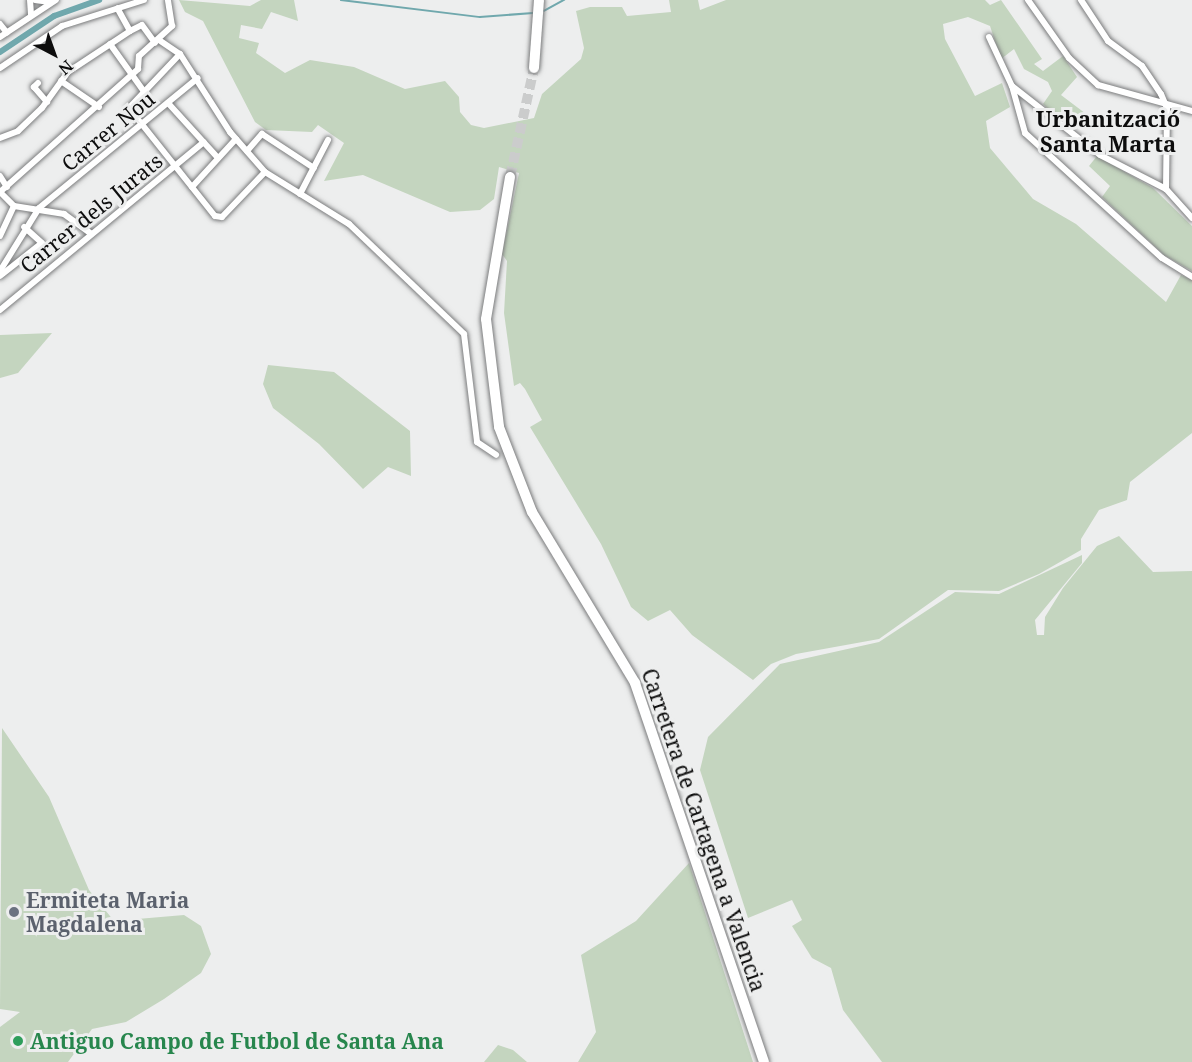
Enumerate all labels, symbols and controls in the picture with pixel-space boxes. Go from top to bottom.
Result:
north arrow [24,24,84,84]
text: N [54,55,78,80]
street label: Carrer Nou [56,86,160,176]
district label: Urbanització Santa Marta [1036,105,1180,156]
street label: Carrer dels Jurats [15,148,167,278]
street label: Carretera de Cartagena a Valencia [637,665,771,995]
place label: Ermiteta Maria Magdalena [26,887,189,937]
marker: Ermiteta Maria Magdalena [7,905,21,919]
place label: Antiguo Campo de Futbol de Santa Ana [30,1028,444,1054]
marker: Antiguo Campo de Futbol de Santa Ana [11,1034,25,1048]

